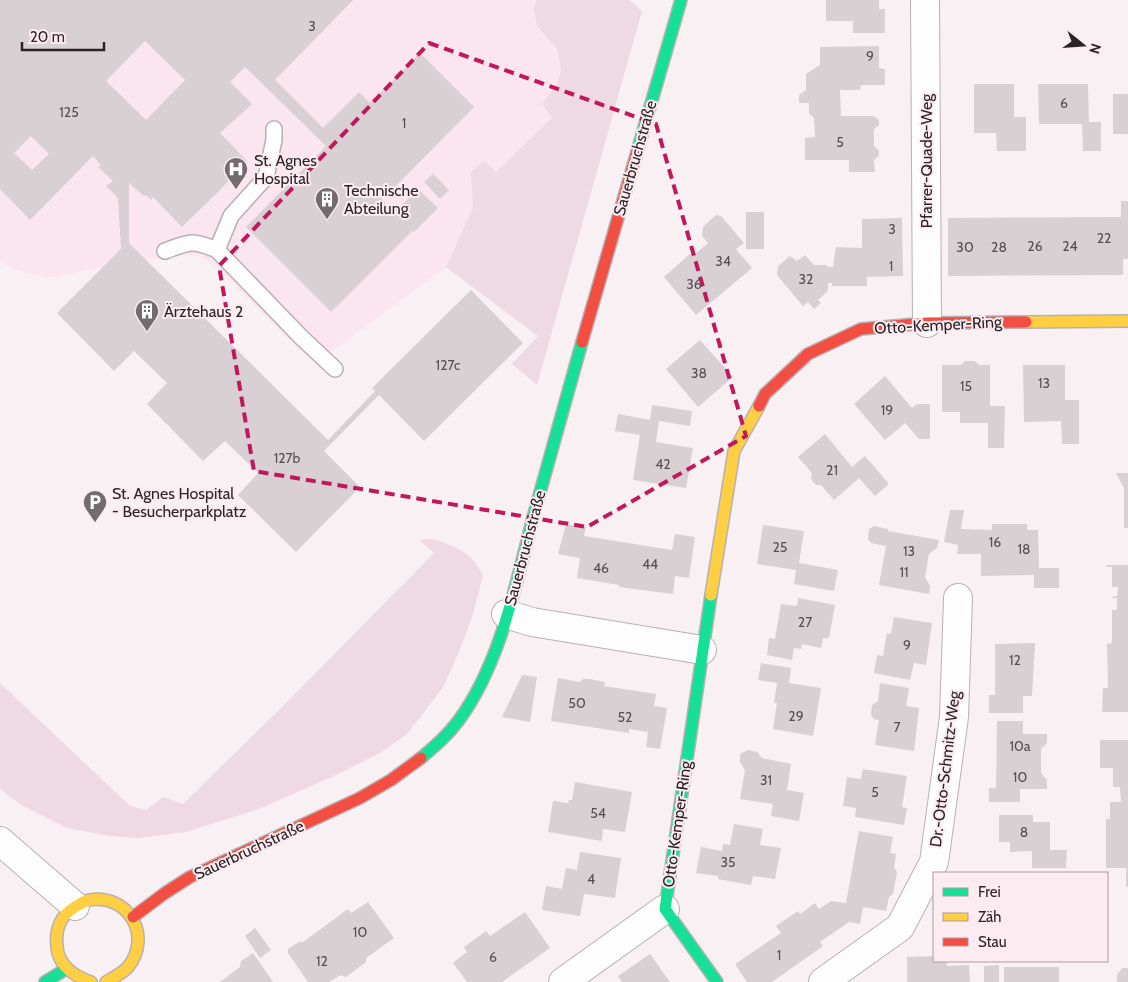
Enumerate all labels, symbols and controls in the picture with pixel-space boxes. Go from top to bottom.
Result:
house number: 3 [308,17,316,35]
scale bar [22,20,105,52]
north arrow [1058,20,1108,70]
text: 20 m [30,28,65,46]
text: N [1085,41,1105,56]
house number: 9 [866,47,874,65]
street label: Pfarrer-Quade-Weg [917,93,936,228]
house number: 6 [1060,94,1068,112]
street label: Sauerbruchstraße [609,98,661,218]
house number: 125 [59,103,79,121]
house number: 1 [402,114,406,132]
house number: 5 [836,133,844,151]
place label: St. Agnes Hospital [254,151,317,188]
hospital icon: St. Agnes Hospital [223,156,249,190]
place label: Technische Abteilung [344,181,418,218]
building icon: Technische Abteilung [314,186,340,220]
house number: 3 [888,220,896,238]
house number: 22 [1097,229,1111,247]
house number: 26 [1027,237,1043,255]
house number: 24 [1062,237,1078,255]
house number: 30 [956,238,974,256]
house number: 28 [991,238,1007,256]
house number: 34 [715,252,731,270]
house number: 1 [889,257,893,275]
house number: 32 [799,270,813,288]
house number: 36 [686,275,702,293]
building icon: Ärztehaus 2 [134,298,160,332]
place label: Ärztehaus 2 [164,302,243,321]
street label: Otto-Kemper-Ring [874,312,1003,338]
house number: 127c [436,356,460,374]
house number: 38 [691,364,707,382]
house number: 13 [1038,374,1050,392]
house number: 15 [960,377,972,395]
house number: 19 [881,401,893,419]
house number: 127b [274,449,301,467]
house number: 42 [655,455,671,473]
house number: 21 [826,461,838,479]
place label: St. Agnes Hospital - Besucherparkplatz [112,484,247,521]
street label: Sauerbruchstraße [500,488,550,608]
parking icon: St. Agnes Hospital - Besucherparkplatz [82,489,108,523]
house number: 16 [989,533,1001,551]
house number: 25 [773,538,787,556]
house number: 18 [1017,540,1031,558]
house number: 13 [903,542,915,560]
house number: 44 [642,555,658,573]
house number: 46 [593,559,609,577]
house number: 11 [899,563,909,581]
house number: 27 [798,613,812,631]
house number: 9 [903,636,911,654]
house number: 12 [1009,651,1021,669]
street label: Dr.-Otto-Schmitz-Weg [926,689,964,848]
house number: 50 [568,694,586,712]
house number: 29 [788,707,804,725]
house number: 52 [618,708,632,726]
house number: 7 [893,718,901,736]
house number: 10a [1009,737,1031,755]
street label: Otto-Kemper-Ring [659,758,695,889]
house number: 10 [1013,768,1027,786]
house number: 31 [760,771,772,789]
house number: 5 [871,783,879,801]
house number: 54 [590,804,606,822]
street label: Sauerbruchstraße [191,816,307,884]
house number: 8 [1020,823,1028,841]
house number: 35 [720,853,736,871]
house number: 4 [587,870,595,888]
legend [933,872,1108,962]
text: Frei [978,883,1001,901]
text: Zäh [978,908,1001,926]
house number: 10 [353,923,367,941]
text: Stau [978,933,1007,951]
house number: 1 [777,946,781,964]
house number: 6 [489,948,497,966]
house number: 12 [316,952,328,970]

